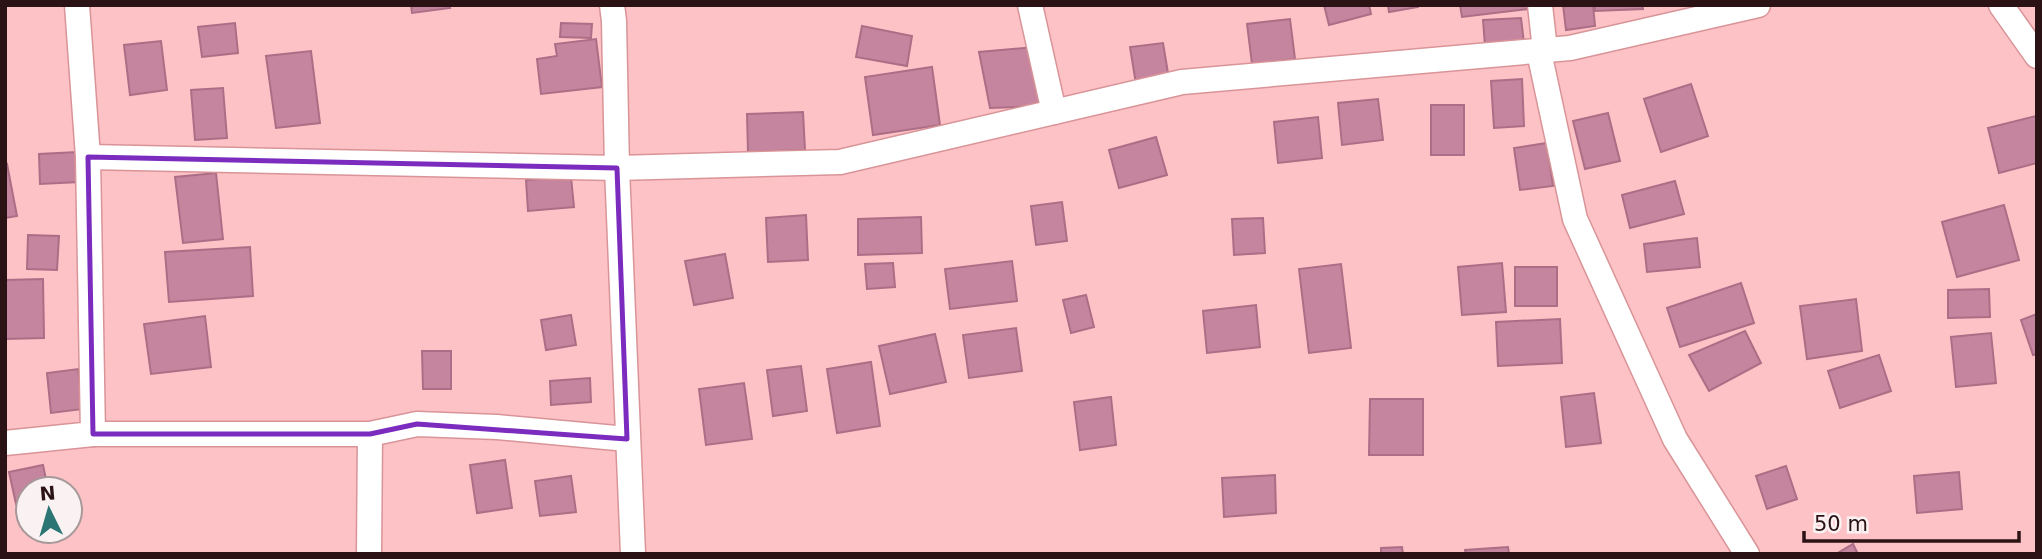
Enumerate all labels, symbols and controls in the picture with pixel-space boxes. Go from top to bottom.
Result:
north arrow [14,475,84,545]
text: N [39,481,56,505]
scale bar [1804,500,2019,544]
text: 50 m [1814,512,1868,536]

